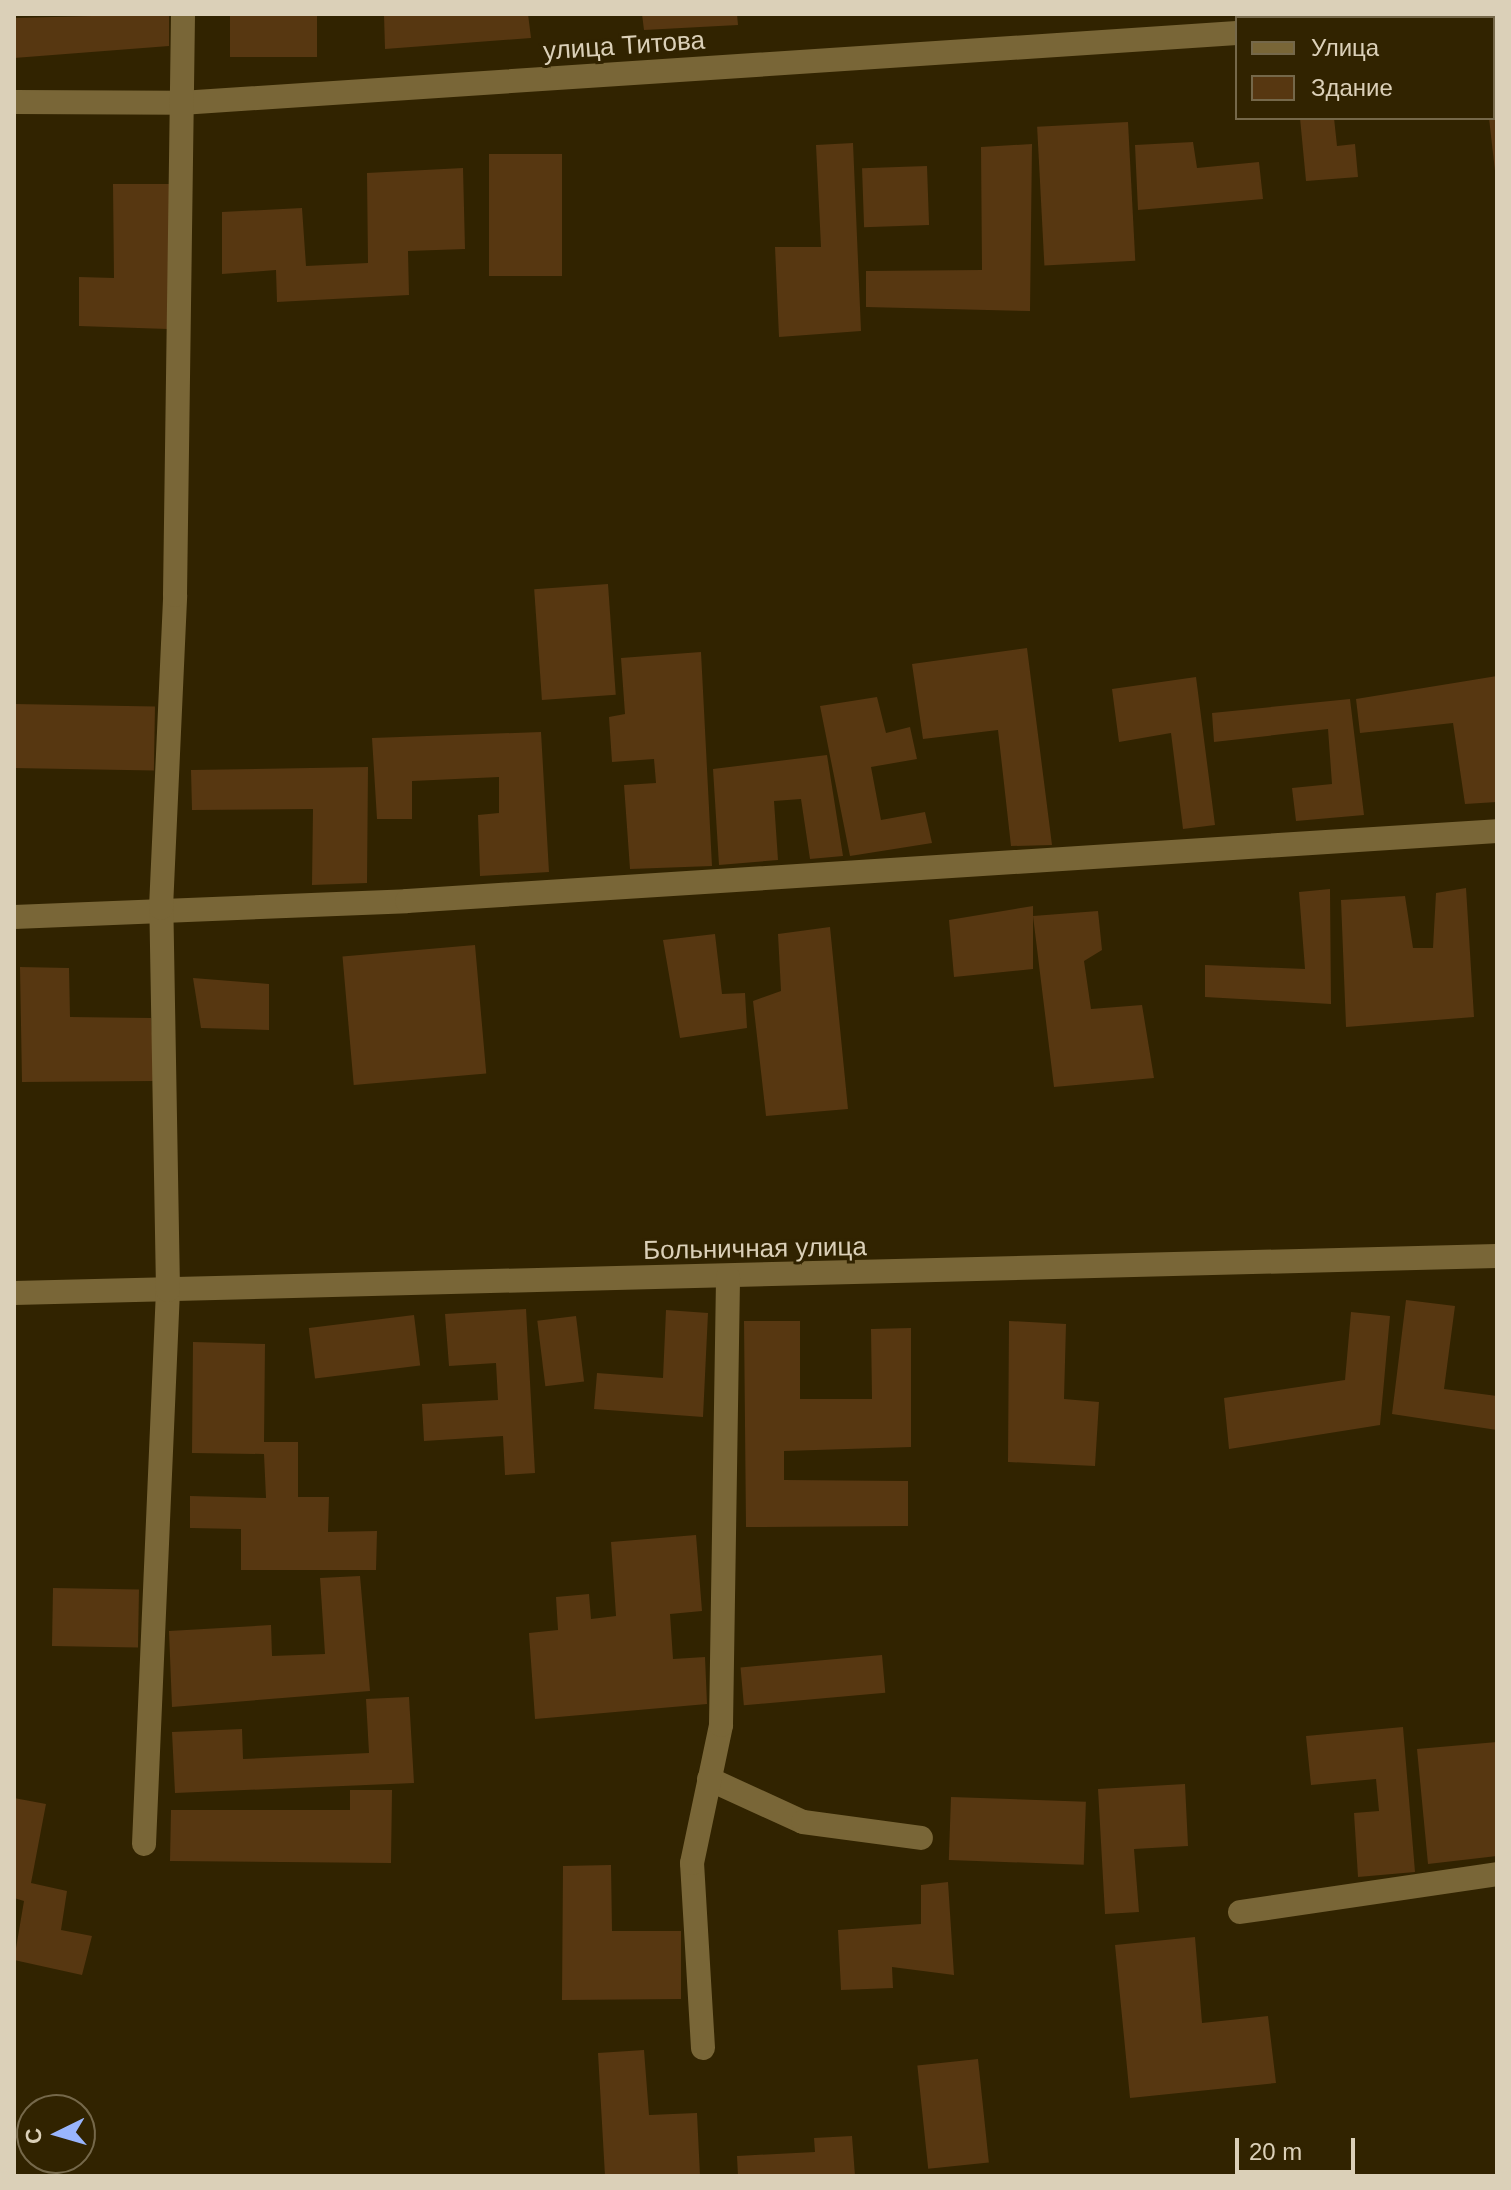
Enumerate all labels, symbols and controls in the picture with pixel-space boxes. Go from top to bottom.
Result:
legend [1235,16,1495,120]
street label: улица Титова [542,25,706,67]
text: Улица [1311,34,1379,61]
text: Здание [1311,74,1393,101]
street label: Больничная улица [643,1231,867,1267]
north arrow [16,2094,96,2174]
scale bar [1239,2122,1359,2172]
text: С [20,2127,47,2145]
text: 20 m [1249,2138,1302,2165]

